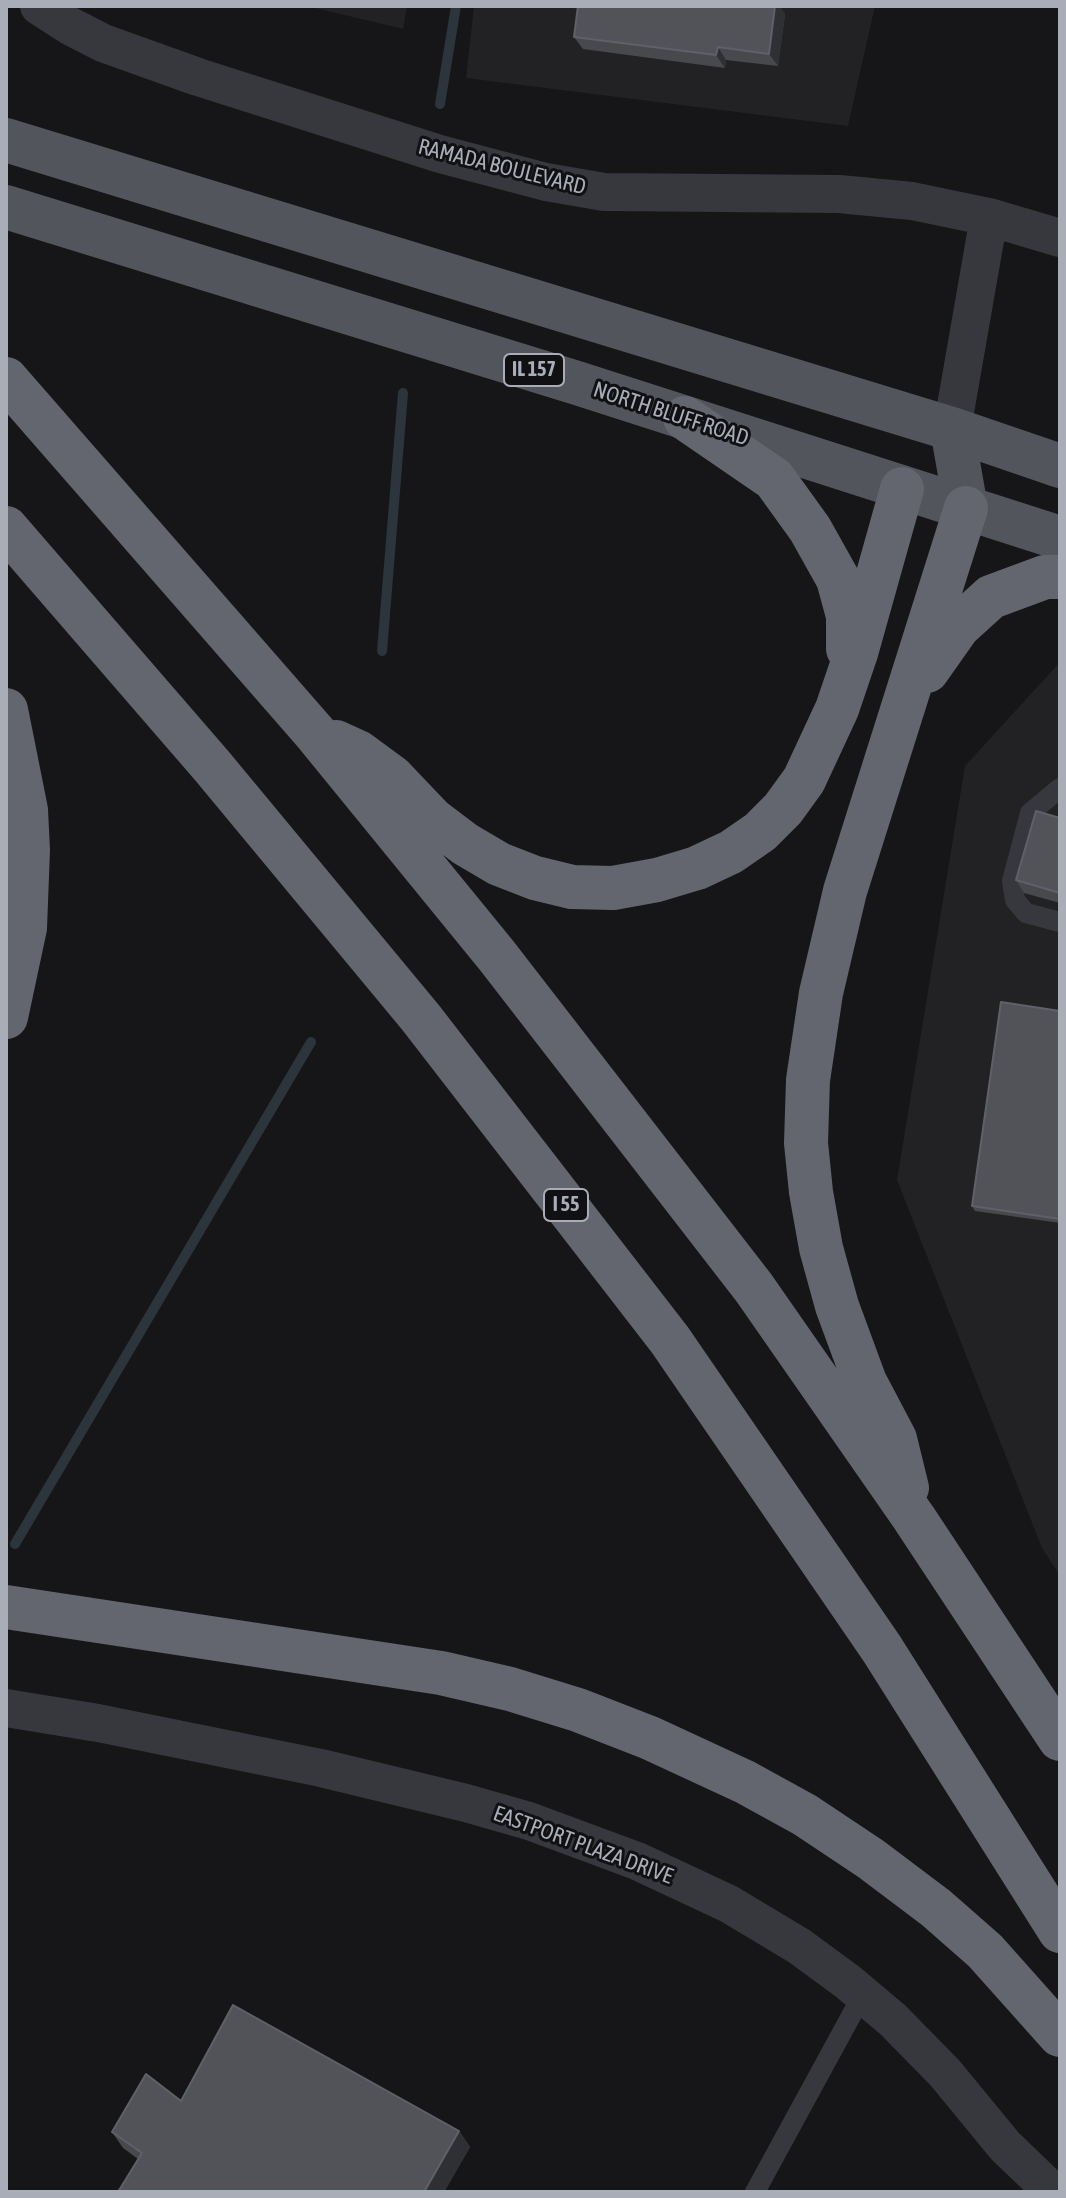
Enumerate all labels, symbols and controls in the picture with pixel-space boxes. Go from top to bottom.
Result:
street label: RAMADA BOULEVARD [415,133,589,201]
road number: IL 157 [504,354,564,386]
street label: NORTH BLUFF ROAD [590,376,752,452]
road number: I 55 [544,1189,588,1221]
street label: EASTPORT PLAZA DRIVE [490,1800,676,1890]

